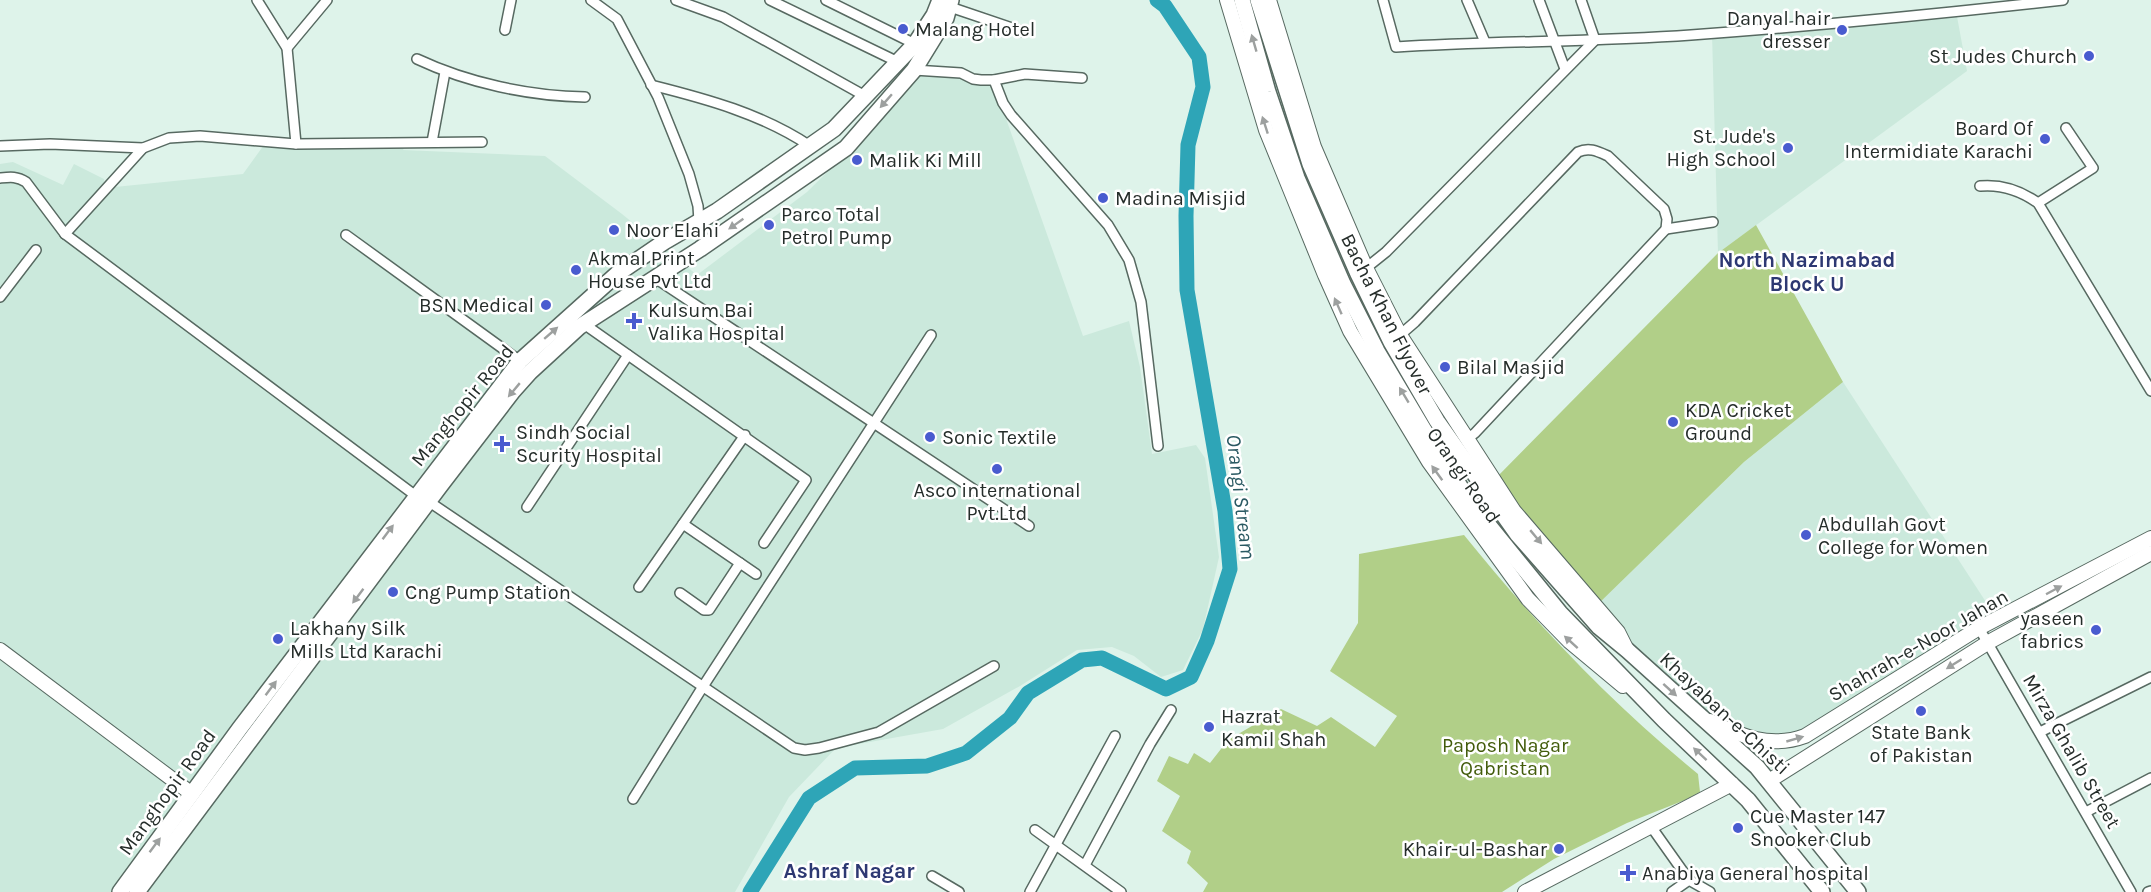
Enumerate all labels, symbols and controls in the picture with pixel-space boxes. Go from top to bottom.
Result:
place label: Danyal hair dresser [1727,7,1831,53]
place label: Malang Hotel [915,18,1035,41]
marker: Malang Hotel [896,22,910,36]
marker: Danyal hair dresser [1835,23,1849,37]
one-way arrow [1249,34,1259,52]
place label: St Judes Church [1929,45,2077,68]
marker: St Judes Church [2082,49,2096,63]
one-way arrow [880,93,893,108]
one-way arrow [1260,116,1269,134]
place label: Board Of Intermidiate Karachi [1845,117,2033,163]
place label: St. Jude's High School [1667,125,1776,171]
marker: Board Of Intermidiate Karachi [2038,132,2052,146]
marker: St. Jude's High School [1781,141,1795,155]
place label: Malik Ki Mill [869,149,982,172]
marker: Malik Ki Mill [850,153,864,167]
place label: Madina Misjid [1115,187,1246,210]
marker: Madina Misjid [1096,191,1110,205]
place label: Parco Total Petrol Pump [781,203,892,249]
one-way arrow [729,218,745,230]
marker: Parco Total Petrol Pump [762,218,776,232]
place label: Noor Elahi [626,219,719,242]
marker: Noor Elahi [607,223,621,237]
street label: Bacha Khan Flyover [1336,230,1437,399]
place label: Akmal Print House Pvt Ltd [588,247,712,293]
district label: North Nazimabad Block U [1719,248,1895,296]
marker: Akmal Print House Pvt Ltd [569,263,583,277]
place label: BSN Medical [419,294,534,317]
one-way arrow [1334,297,1343,314]
marker: BSN Medical [539,298,553,312]
place label: Kulsum Bai Valika Hospital [648,299,785,345]
marker: Kulsum Bai Valika Hospital [625,312,643,330]
one-way arrow [543,327,559,340]
street label: Manghopir Road [406,340,519,471]
place label: Bilal Masjid [1457,356,1565,379]
marker: Bilal Masjid [1438,360,1452,374]
one-way arrow [508,382,521,397]
one-way arrow [1398,387,1409,403]
place label: KDA Cricket Ground [1685,399,1792,445]
marker: KDA Cricket Ground [1666,415,1680,429]
place label: Sindh Social Scurity Hospital [516,421,662,467]
street label: Orangi Road [1422,423,1505,527]
place label: Sonic Textile [942,426,1056,449]
marker: Sonic Textile [923,430,937,444]
water label: Orangi Stream [1221,433,1261,561]
marker: Sindh Social Scurity Hospital [493,435,511,453]
marker: Asco international Pvt.Ltd [990,462,1004,476]
one-way arrow [1431,466,1443,482]
place label: Asco international Pvt.Ltd [913,479,1081,525]
place label: Abdullah Govt College for Women [1818,513,1988,559]
one-way arrow [382,525,394,540]
marker: Abdullah Govt College for Women [1799,528,1813,542]
one-way arrow [1529,529,1542,544]
place label: Cng Pump Station [405,581,571,604]
marker: Cng Pump Station [386,585,400,599]
street label: Shahrah-e-Noor Jahan [1824,585,2012,706]
one-way arrow [2046,585,2063,594]
one-way arrow [352,587,364,603]
place label: yaseen fabrics [2020,607,2084,653]
place label: Lakhany Silk Mills Ltd Karachi [290,617,443,663]
marker: yaseen fabrics [2089,623,2103,637]
marker: Lakhany Silk Mills Ltd Karachi [271,632,285,646]
one-way arrow [1564,636,1579,649]
street label: Khayaban-e-Chisti [1655,647,1794,779]
one-way arrow [1946,659,1962,670]
street label: Mirza Ghalib Street [2018,670,2125,833]
one-way arrow [264,680,276,695]
one-way arrow [1663,682,1677,696]
marker: State Bank of Pakistan [1914,704,1928,718]
place label: Hazrat Kamil Shah [1221,705,1326,751]
marker: Hazrat Kamil Shah [1202,720,1216,734]
place label: State Bank of Pakistan [1870,721,1972,767]
street label: Manghopir Road [114,725,221,860]
one-way arrow [1786,733,1804,743]
park label: Paposh Nagar Qabristan [1442,734,1569,780]
one-way arrow [1693,748,1708,761]
place label: Cue Master 147 Snooker Club [1750,805,1885,851]
marker: Cue Master 147 Snooker Club [1731,821,1745,835]
one-way arrow [149,837,162,853]
place label: Khair-ul-Bashar [1403,838,1548,861]
marker: Khair-ul-Bashar [1552,842,1566,856]
district label: Ashraf Nagar [784,859,915,883]
place label: Anabiya General hospital [1642,862,1869,885]
marker: Anabiya General hospital [1619,864,1637,882]

